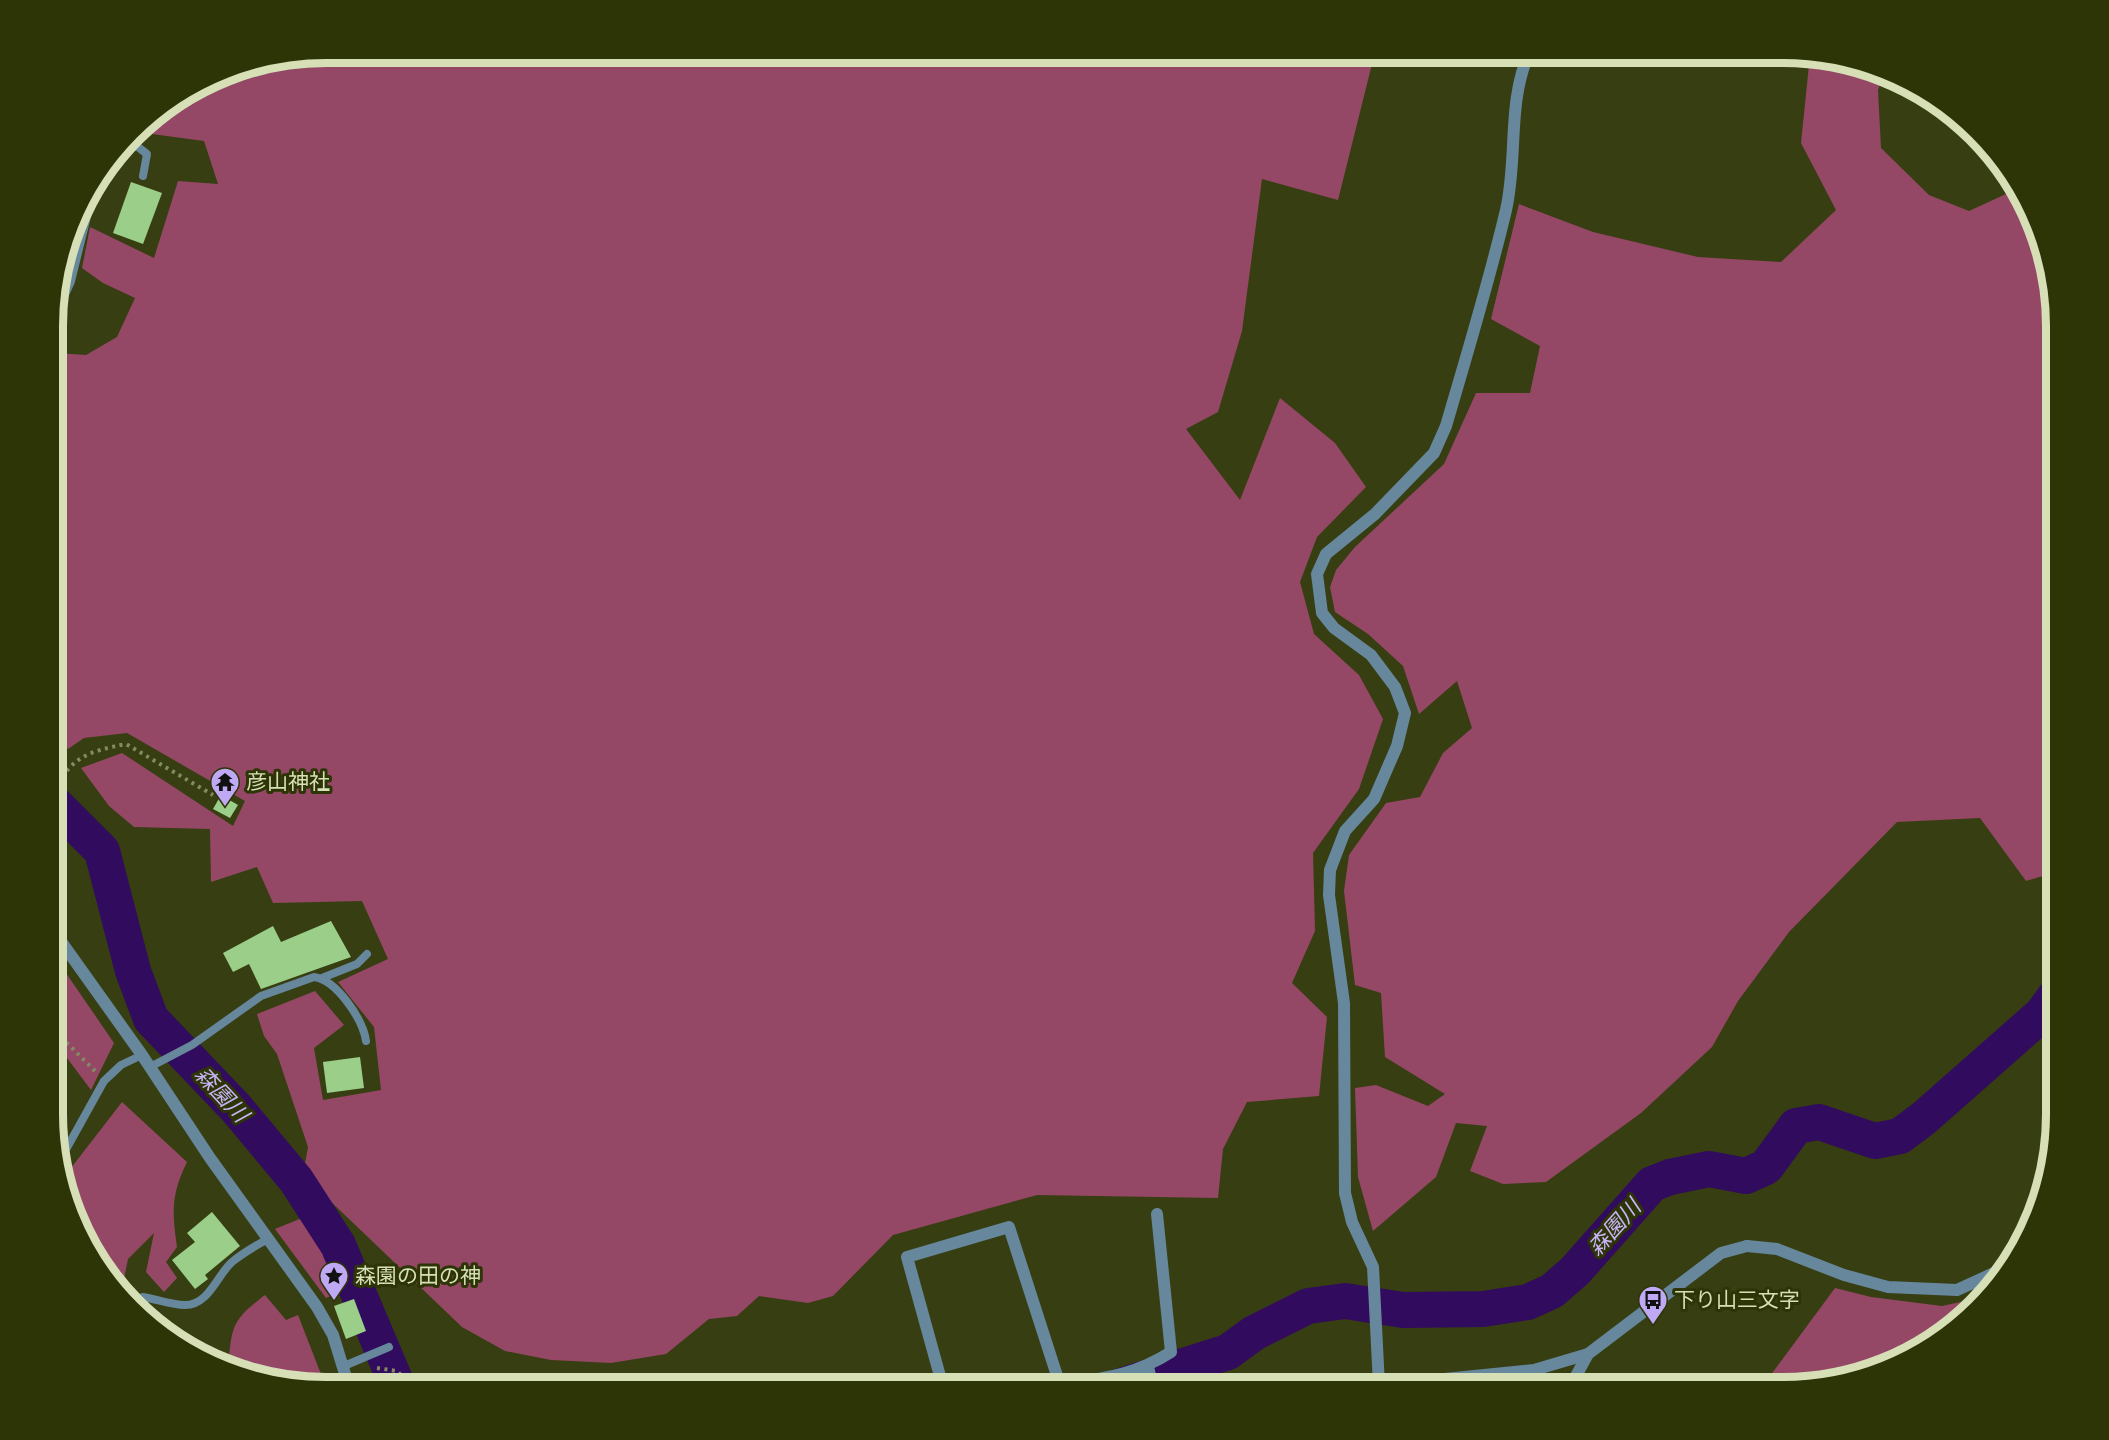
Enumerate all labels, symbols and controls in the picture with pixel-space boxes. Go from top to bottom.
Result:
temple icon: 彦山神社 [209,766,241,808]
place label: 彦山神社 [246,770,330,794]
water label: 森園川 [190,1062,255,1128]
water label: 森園川 [1583,1193,1647,1260]
place icon: 森園の田の神 [318,1260,350,1302]
place label: 森園の田の神 [355,1264,481,1288]
bus stop icon: 下り山三文字 [1637,1284,1669,1326]
place label: 下り山三文字 [1674,1288,1800,1312]

